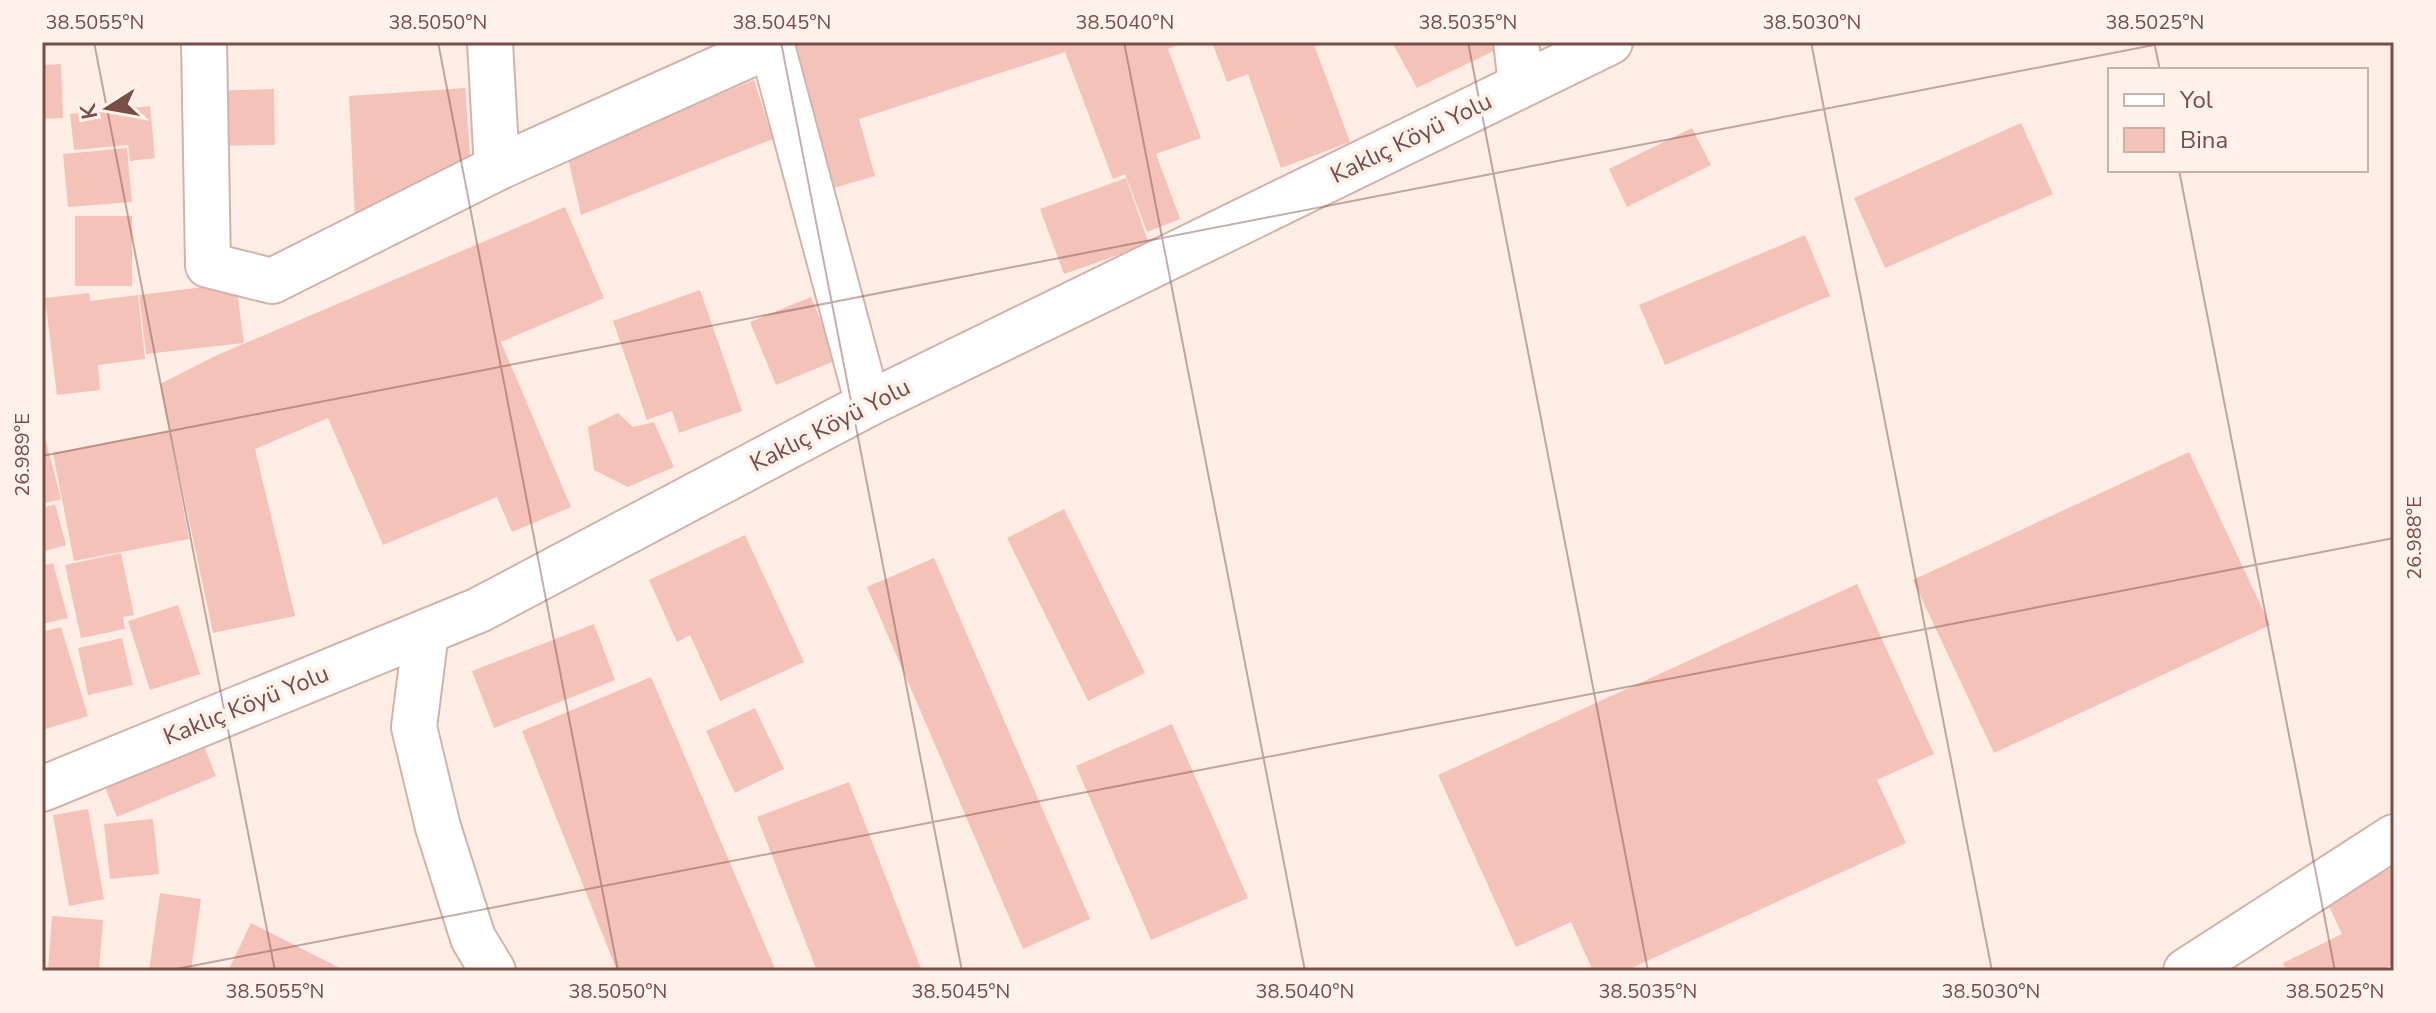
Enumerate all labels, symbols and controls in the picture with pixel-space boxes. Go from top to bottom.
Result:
text: 38.5055°N [46,9,144,36]
text: 38.5050°N [389,9,487,36]
text: 38.5045°N [733,9,831,36]
text: 38.5040°N [1076,9,1174,36]
text: 38.5035°N [1419,9,1517,36]
text: 38.5030°N [1763,9,1861,36]
text: 38.5025°N [2106,9,2204,36]
north arrow [68,68,148,148]
legend [2108,68,2368,172]
text: Yol [2179,84,2213,116]
street label: Kaklıç Köyü Yolu [1325,85,1497,191]
text: K [73,100,105,122]
text: Bina [2180,124,2228,156]
street label: Kaklıç Köyü Yolu [744,371,916,479]
text: 26.989°E [9,413,36,497]
text: 26.988°E [2401,496,2428,580]
street label: Kaklıç Köyü Yolu [158,657,334,753]
text: 38.5055°N [226,978,324,1005]
text: 38.5050°N [569,978,667,1005]
text: 38.5045°N [912,978,1010,1005]
text: 38.5040°N [1256,978,1354,1005]
text: 38.5035°N [1599,978,1697,1005]
text: 38.5030°N [1942,978,2040,1005]
text: 38.5025°N [2286,978,2384,1005]

